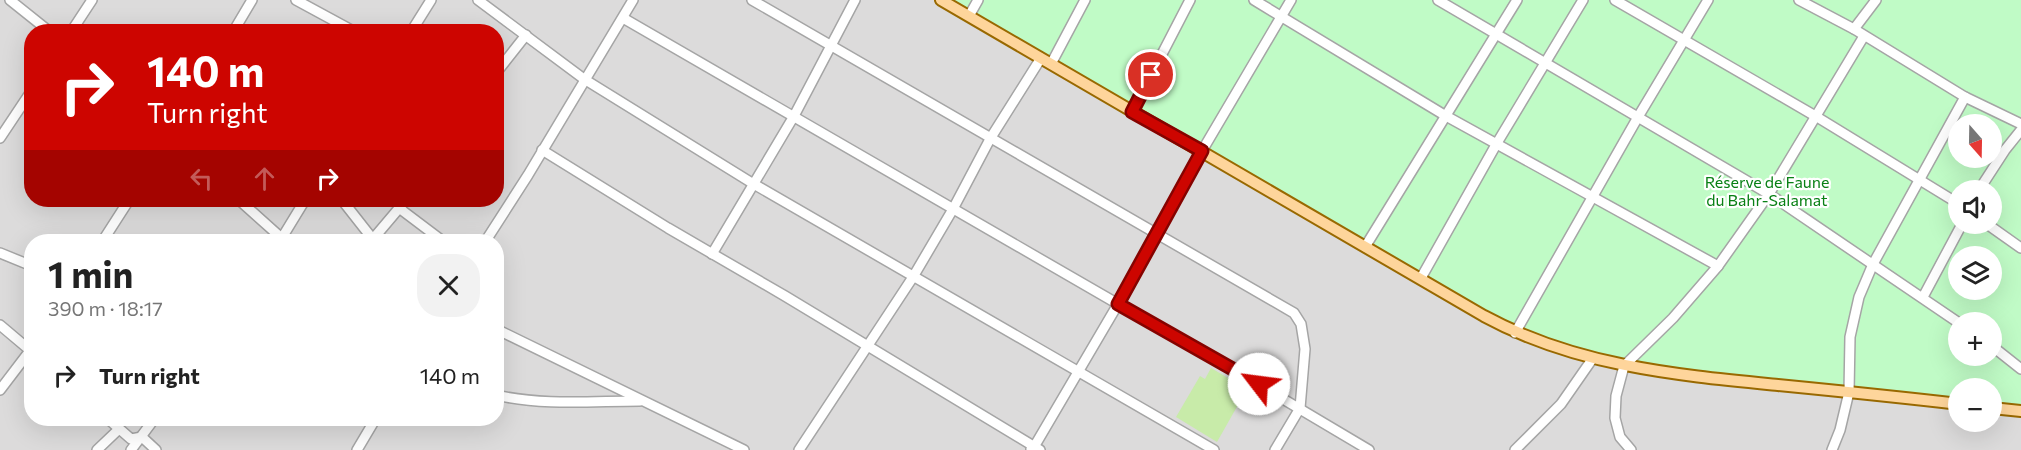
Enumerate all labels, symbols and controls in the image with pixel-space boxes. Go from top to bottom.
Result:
text: 140 m [147,44,264,96]
icon: right [48,48,126,126]
pin [1125,49,1176,100]
icon: arrive [1134,58,1167,91]
text: Turn right [147,96,267,129]
north arrow [1948,114,2002,168]
map controls [1948,114,2002,432]
icon: left [185,162,218,195]
icon: ahead [248,162,281,195]
icon: right [311,162,344,195]
park label: Réserve de Faune du Bahr-Salamat [1705,172,1829,209]
button: sound [1948,180,2002,234]
button: layers [1948,246,2002,300]
text: 1 min [48,251,133,295]
button: close [417,254,480,317]
text: 390 m · 18:17 [48,296,163,320]
button: + [1948,312,2002,366]
position arrow [1227,352,1291,416]
icon: right [48,359,81,392]
text: Turn right [99,362,200,389]
text: 140 m [420,362,480,389]
button: − [1948,378,2002,432]

